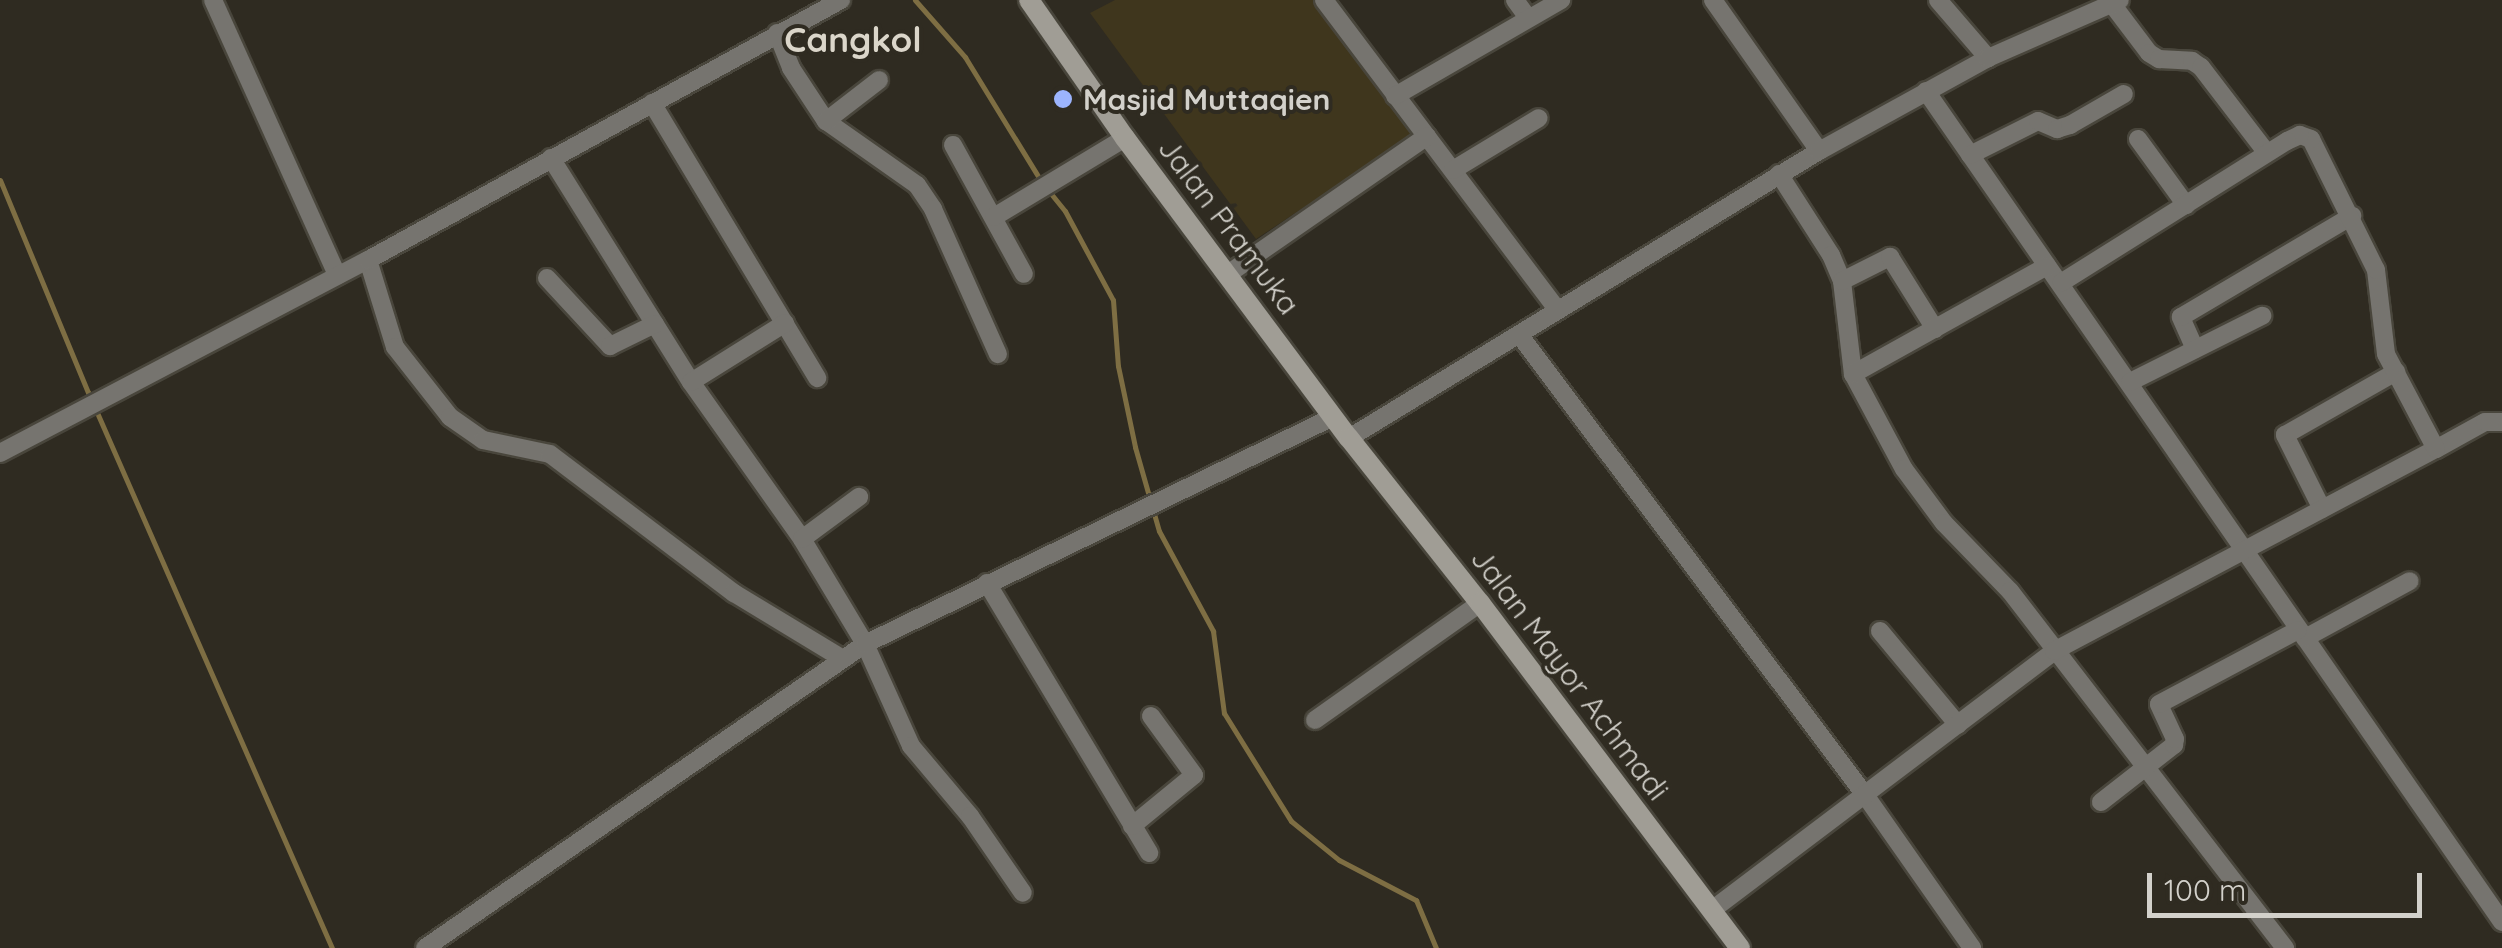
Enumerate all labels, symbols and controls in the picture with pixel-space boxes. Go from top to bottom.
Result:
district label: Cangkol [784,18,922,60]
place label: Masjid Muttaqien [1083,81,1330,117]
marker: Masjid Muttaqien [1052,88,1074,110]
street label: Jalan Pramuka [1151,131,1307,321]
street label: Jalan Mayor Achmadi [1464,541,1676,807]
scale bar [2152,853,2427,915]
text: 100 m [2164,871,2246,909]

